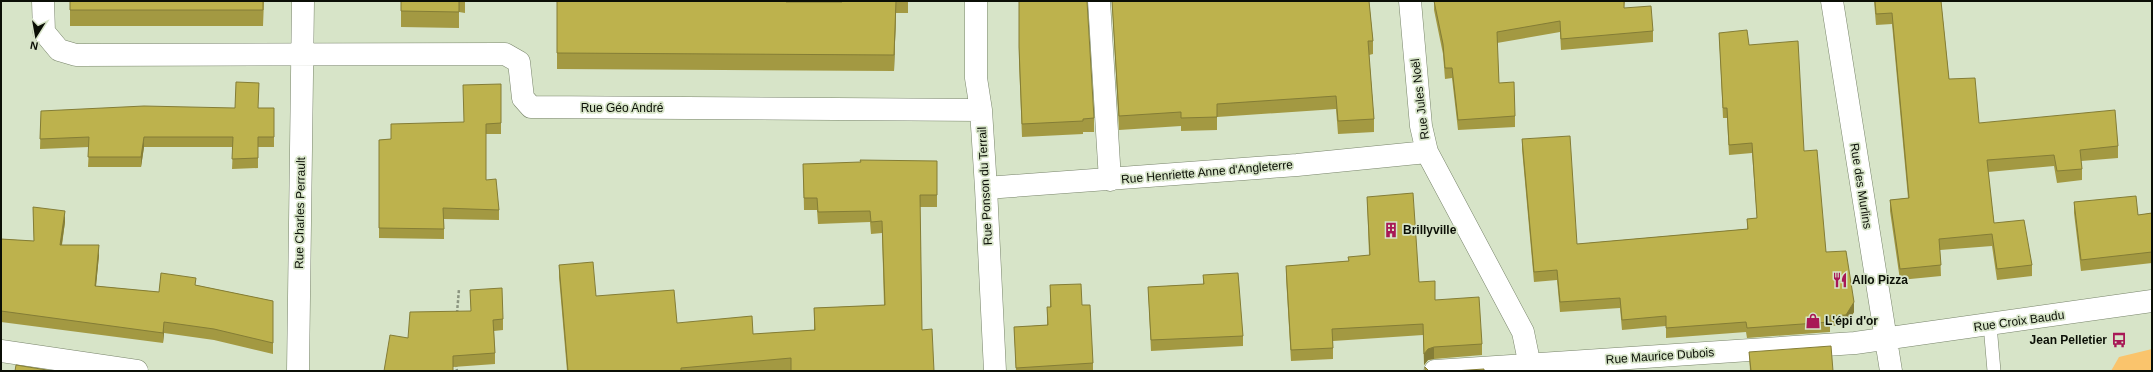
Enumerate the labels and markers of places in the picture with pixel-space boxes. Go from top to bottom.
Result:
building icon: Brillyville [1382,221,1400,239]
place label: Brillyville [1403,223,1457,237]
restaurant icon: Allo Pizza [1831,271,1849,289]
place label: Allo Pizza [1852,273,1908,287]
shop icon: L'épi d'or [1804,312,1822,330]
place label: L'épi d'or [1825,314,1878,328]
bus stop icon: Jean Pelletier [2110,331,2128,349]
place label: Jean Pelletier [2030,333,2107,347]

